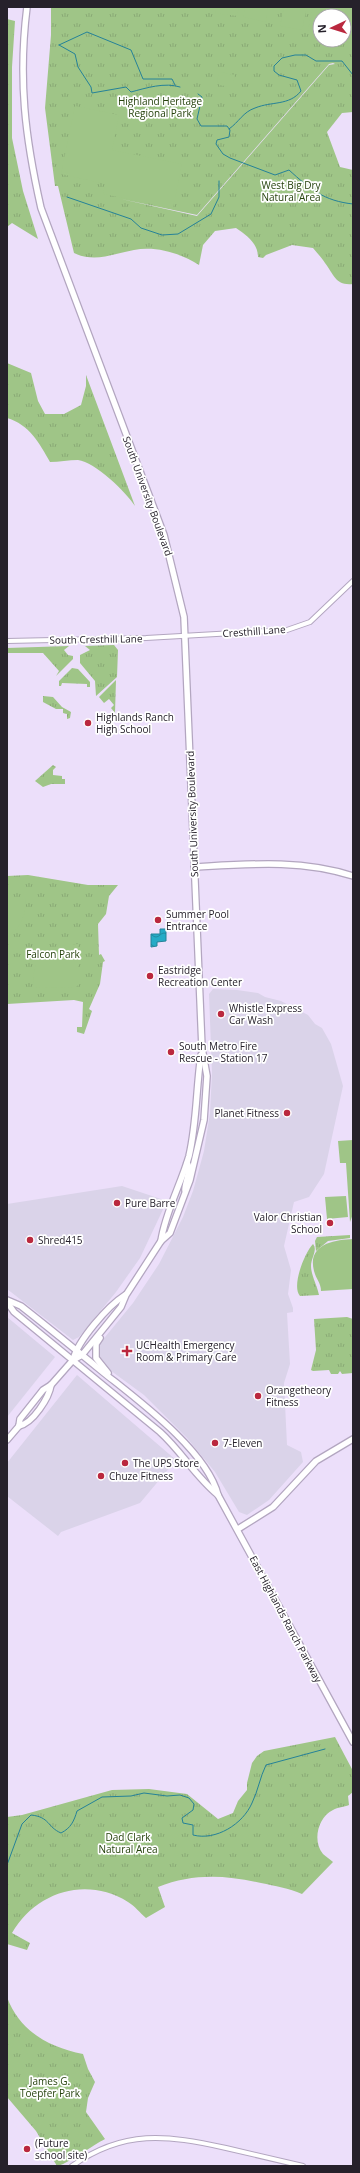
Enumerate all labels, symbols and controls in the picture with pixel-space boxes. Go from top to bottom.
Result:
north arrow [312,8,352,48]
text: N [314,24,329,34]
park label: Highland Heritage Regional Park [118,94,202,120]
park label: West Big Dry Natural Area [261,178,322,204]
street label: South University Boulevard [120,434,176,558]
street label: Cresthill Lane [222,622,286,640]
street label: South Cresthill Lane [49,631,143,647]
place label: Highlands Ranch High School [96,710,174,736]
marker: Highlands Ranch High School [83,718,93,728]
street label: South University Boulevard [183,751,201,877]
place label: Summer Pool Entrance [166,907,229,933]
marker: Summer Pool Entrance [153,915,163,925]
park label: Falcon Park [26,947,81,961]
place label: Eastridge Recreation Center [158,963,242,989]
marker: Eastridge Recreation Center [145,971,155,981]
place label: Whistle Express Car Wash [229,1001,302,1027]
marker: Whistle Express Car Wash [216,1009,226,1019]
place label: South Metro Fire Rescue - Station 17 [179,1039,268,1065]
marker: South Metro Fire Rescue - Station 17 [166,1047,176,1057]
place label: Planet Fitness [214,1106,279,1120]
marker: Planet Fitness [282,1108,292,1118]
place label: Pure Barre [125,1196,176,1210]
marker: Pure Barre [112,1198,122,1208]
place label: Valor Christian School [254,1210,322,1236]
marker: Valor Christian School [325,1218,335,1228]
place label: Shred415 [38,1233,83,1247]
marker: Shred415 [25,1235,35,1245]
place label: UCHealth Emergency Room & Primary Care [136,1338,237,1364]
marker: UCHealth Emergency Room & Primary Care [121,1345,133,1357]
place label: Orangetheory Fitness [266,1383,332,1409]
marker: Orangetheory Fitness [253,1391,263,1401]
place label: 7-Eleven [223,1436,262,1450]
marker: 7-Eleven [210,1438,220,1448]
place label: The UPS Store [133,1456,199,1470]
marker: The UPS Store [120,1458,130,1468]
place label: Chuze Fitness [109,1469,173,1483]
marker: Chuze Fitness [96,1471,106,1481]
street label: East Highlands Ranch Parkway [247,1553,326,1686]
park label: Dad Clark Natural Area [98,1830,158,1856]
park label: James G. Toepfer Park [20,2074,81,2100]
place label: (Future school site) [35,2136,87,2162]
marker: (Future school site) [22,2144,32,2154]

